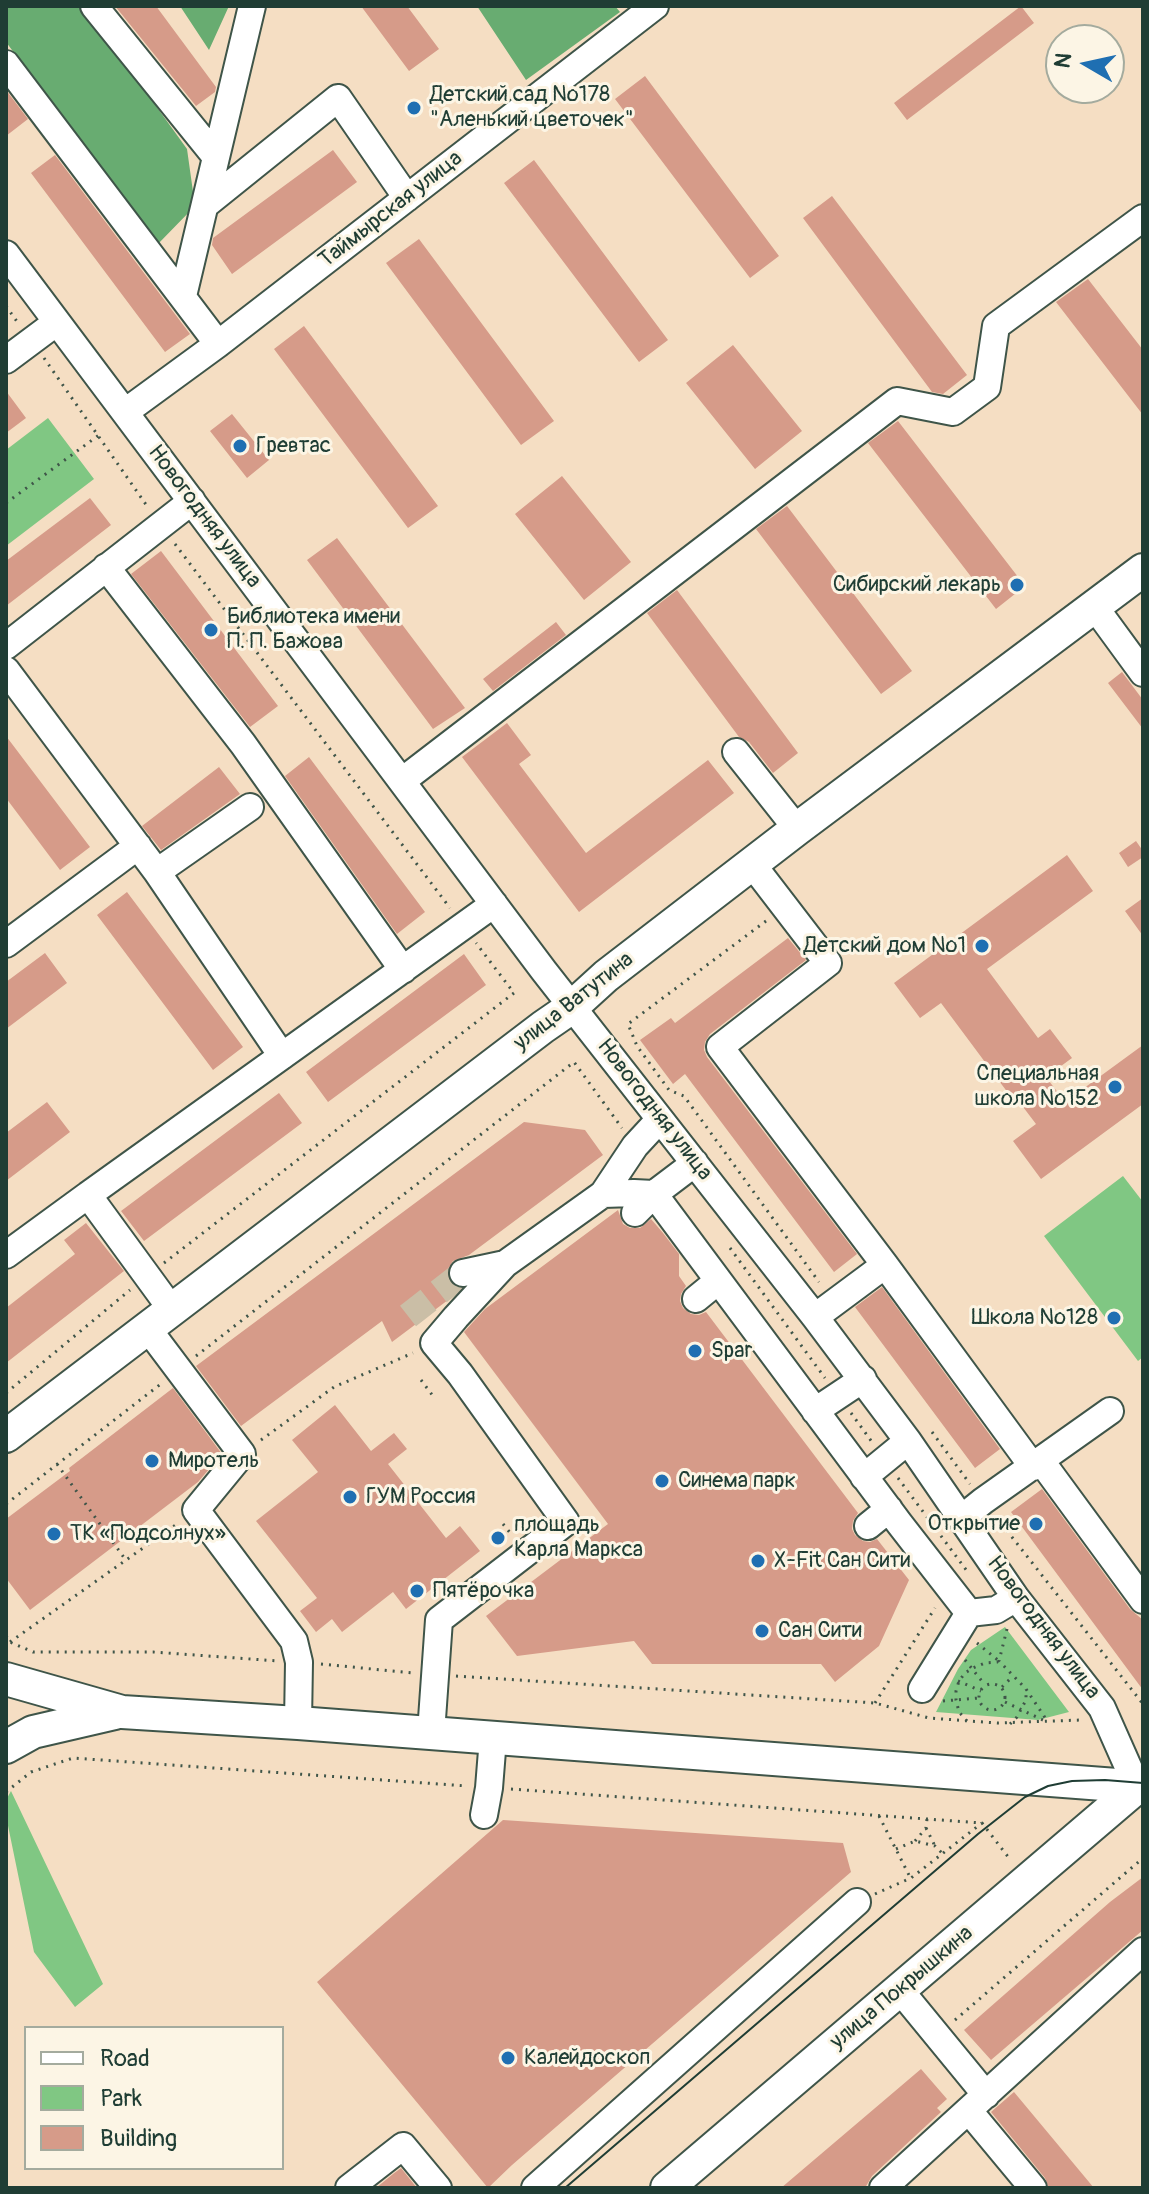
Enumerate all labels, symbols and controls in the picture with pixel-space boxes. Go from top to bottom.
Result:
north arrow [1045,24,1125,104]
text: N [1048,51,1078,70]
place label: Детский сад №178 "Аленький цветочек" [430,82,634,134]
marker: Детский сад №178 "Аленький цветочек" [405,99,423,117]
street label: Таймырская улица [314,146,468,274]
place label: Гревтас [256,433,331,459]
marker: Гревтас [231,437,249,455]
street label: Новогодняя улица [142,440,266,594]
place label: Сибирский лекарь [833,572,1001,598]
marker: Сибирский лекарь [1008,576,1026,594]
place label: Библиотека имени П. П. Бажова [227,604,400,656]
marker: Библиотека имени П. П. Бажова [202,621,220,639]
place label: Детский дом №1 [804,933,966,959]
marker: Детский дом №1 [973,937,991,955]
street label: улица Ватутина [509,947,639,1057]
street label: Новогодняя улица [591,1034,717,1186]
place label: Специальная школа №152 [974,1061,1099,1112]
marker: Специальная школа №152 [1106,1078,1124,1096]
place label: Школа №128 [972,1305,1098,1331]
marker: Школа №128 [1105,1309,1123,1327]
place label: Spar [711,1338,752,1364]
marker: Spar [686,1342,704,1360]
place label: Миротель [168,1448,259,1474]
marker: Миротель [143,1452,161,1470]
place label: Синема парк [678,1468,796,1494]
marker: Синема парк [653,1472,671,1490]
place label: ГУМ Россия [366,1484,476,1510]
marker: ГУМ Россия [341,1488,359,1506]
place label: Открытие [927,1511,1020,1537]
place label: площадь Карла Маркса [514,1512,643,1564]
marker: Открытие [1027,1515,1045,1533]
place label: ТК «Подсолнух» [70,1521,226,1547]
marker: ТК «Подсолнух» [45,1525,63,1543]
marker: площадь Карла Маркса [489,1529,507,1547]
place label: X-Fit Сан Сити [774,1548,910,1574]
street label: Новогодняя улица [981,1551,1105,1705]
marker: X-Fit Сан Сити [749,1552,767,1570]
place label: Пятёрочка [433,1578,534,1604]
marker: Пятёрочка [408,1582,426,1600]
place label: Сан Сити [778,1618,862,1644]
marker: Сан Сити [753,1622,771,1640]
street label: улица Покрышкина [825,1921,979,2055]
legend [24,2026,284,2170]
text: Road [100,2044,150,2073]
place label: Калейдоскоп [524,2045,650,2071]
marker: Калейдоскоп [499,2049,517,2067]
text: Park [100,2084,142,2113]
text: Building [100,2124,177,2153]

